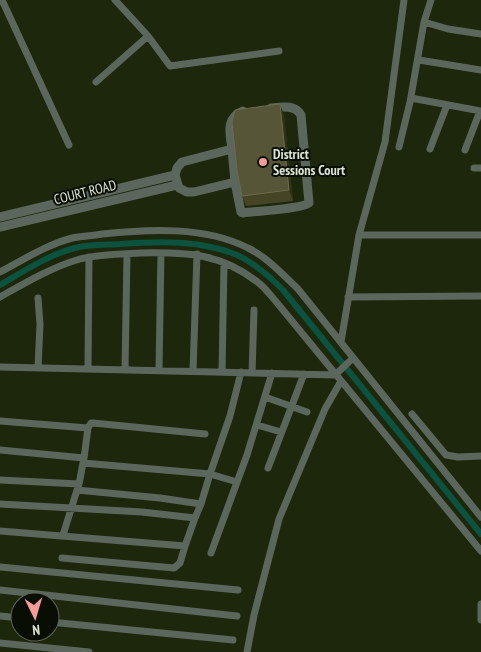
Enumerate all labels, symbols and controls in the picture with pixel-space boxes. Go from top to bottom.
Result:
place label: District Sessions Court [273,145,345,179]
marker: District Sessions Court [257,156,269,168]
street label: COURT ROAD [52,176,118,208]
north arrow [10,592,60,642]
text: N [32,621,41,639]

